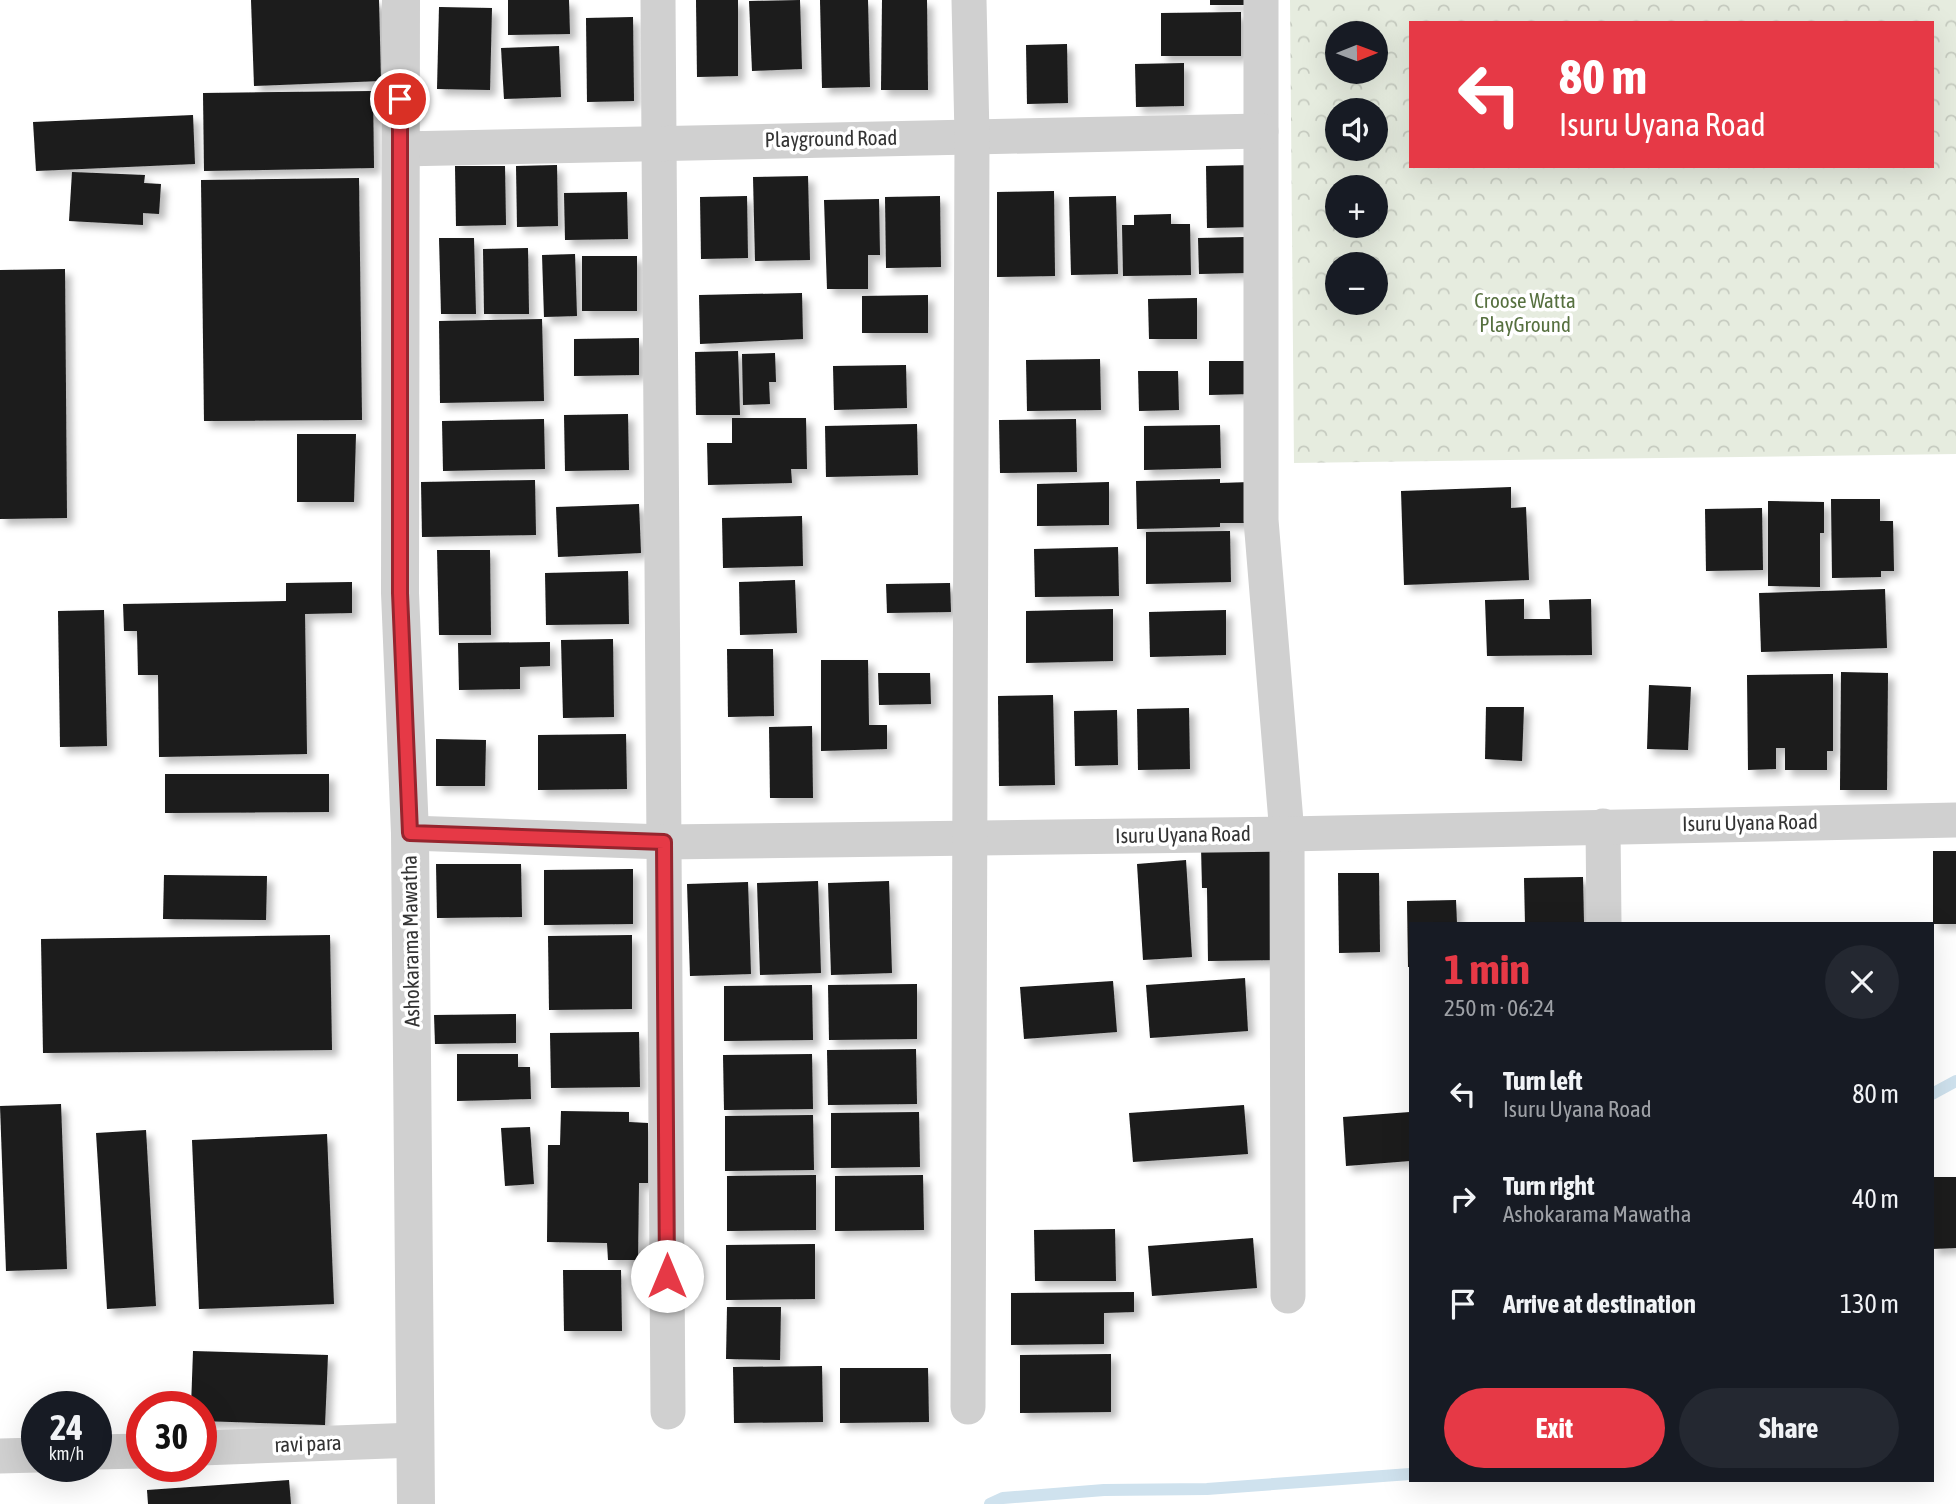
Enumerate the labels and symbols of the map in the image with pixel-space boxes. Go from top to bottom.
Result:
north arrow [1325,21,1388,84]
pin [370,69,430,129]
street label: Playground Road [764,125,897,151]
park label: Croose Watta PlayGround [1474,288,1576,336]
street label: Isuru Uyana Road [1682,809,1818,835]
street label: Isuru Uyana Road [1115,821,1251,847]
street label: Ashokarama Mawatha [397,855,423,1027]
position arrow [630,1239,704,1313]
speed limit sign: 30 [126,1391,217,1482]
street label: ravi para [274,1430,342,1456]

